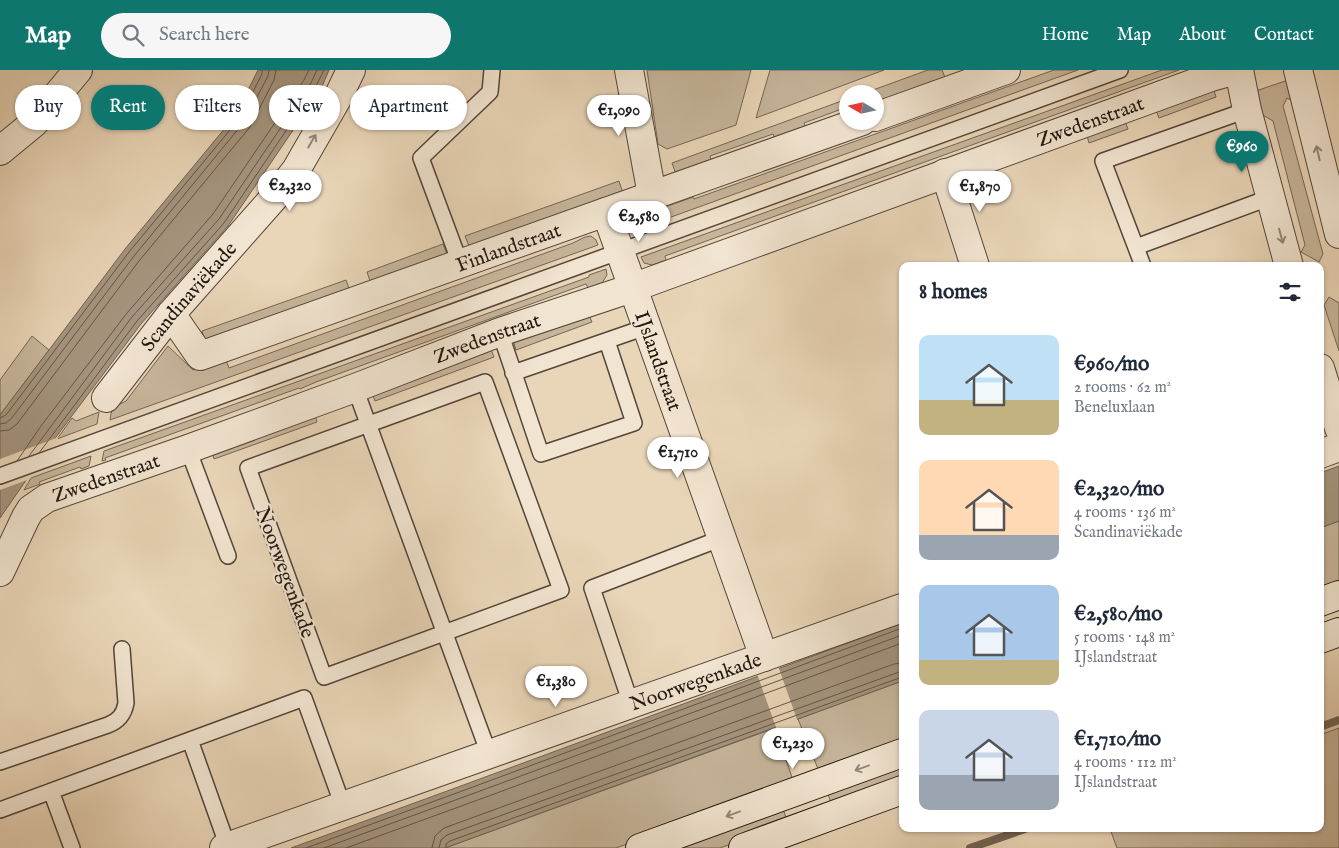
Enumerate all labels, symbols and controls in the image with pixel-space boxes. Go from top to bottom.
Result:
search box [101,13,451,58]
text: Map [25,20,71,51]
icon: search [119,21,147,49]
text: Search here [159,23,250,47]
text: Home [1042,24,1089,47]
text: Map [1117,24,1151,47]
text: About [1179,24,1226,47]
text: Contact [1254,24,1314,47]
chip: Buy [15,85,81,130]
chip: Rent [91,85,165,130]
chip: Filters [175,85,259,130]
chip: New [269,85,340,130]
chip: Apartment [350,85,467,130]
north arrow [839,85,884,130]
map controls [839,85,884,130]
street label: Zwedenstraat [1034,91,1148,153]
pin: €1,090 [578,94,660,137]
text: €1,090 [598,101,640,121]
pin: €960 [1212,131,1272,173]
one-way arrow [308,135,318,149]
text: €960 [1227,137,1257,157]
one-way arrow [1313,145,1322,161]
pin: €2,320 [249,170,331,212]
pin: €1,870 [939,170,1021,213]
text: €2,320 [269,176,311,196]
text: €1,870 [959,177,1001,197]
pin: €2,580 [598,200,680,243]
text: €2,580 [618,207,660,227]
street label: Finlandstraat [453,218,565,279]
one-way arrow [1277,228,1287,244]
street label: Scandinaviëkade [136,237,243,357]
icon: filters [1276,278,1304,306]
text: 8 homes [919,279,987,306]
street label: Zwedenstraat [431,308,544,370]
street label: IJslandstraat [628,308,687,415]
text: €960/mo [1074,351,1149,378]
icon: home [959,355,1019,415]
text: 2 rooms · 62 m² [1074,378,1171,398]
text: Beneluxlaan [1074,398,1155,418]
pin: €1,710 [637,436,719,479]
text: €1,710 [658,443,698,463]
street label: Zwedenstraat [49,449,163,509]
text: €2,320/mo [1074,476,1164,503]
icon: home [959,480,1019,540]
text: 4 rooms · 136 m² [1074,503,1176,523]
street label: Noorwegenkade [249,504,320,641]
text: Scandinaviëkade [1074,523,1183,543]
text: €2,580/mo [1074,601,1163,628]
icon: home [959,605,1019,665]
text: 5 rooms · 148 m² [1074,628,1175,648]
street label: Noorwegenkade [627,648,765,717]
text: IJslandstraat [1074,648,1157,668]
pin: €1,380 [515,666,597,708]
text: €1,380 [536,672,576,692]
text: €1,710/mo [1074,726,1161,753]
pin: €1,230 [752,728,834,770]
icon: home [959,730,1019,790]
text: €1,230 [773,734,813,754]
text: 4 rooms · 112 m² [1074,753,1177,773]
one-way arrow [855,764,870,773]
text: IJslandstraat [1074,773,1157,793]
one-way arrow [726,810,742,819]

